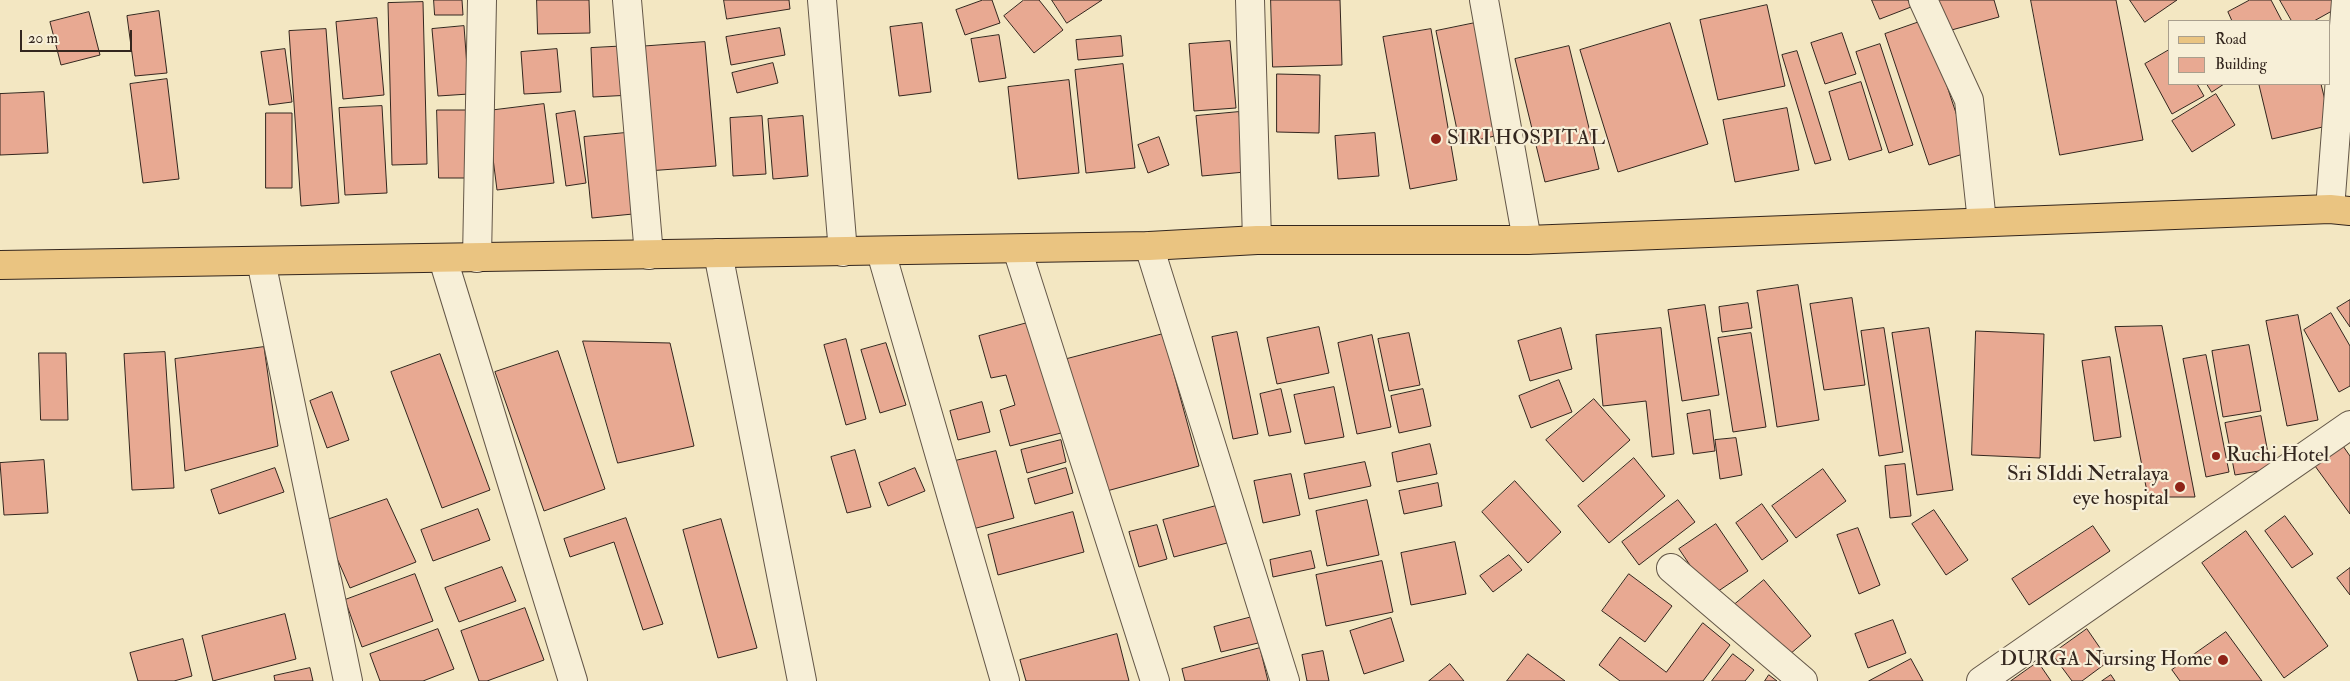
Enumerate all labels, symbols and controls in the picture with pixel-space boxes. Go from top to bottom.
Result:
scale bar [22,20,135,52]
legend [2168,20,2330,85]
text: 20 m [28,29,58,48]
text: Road [2215,30,2246,49]
text: Building [2215,55,2267,74]
place label: SIRI HOSPITAL [1447,126,1605,152]
marker: SIRI HOSPITAL [1429,132,1443,146]
place label: Ruchi Hotel [2226,443,2329,469]
marker: Ruchi Hotel [2210,450,2222,462]
place label: Sri SIddi Netralaya eye hospital [2007,462,2169,512]
marker: Sri SIddi Netralaya eye hospital [2173,480,2187,494]
place label: DURGA Nursing Home [2000,647,2212,673]
marker: DURGA Nursing Home [2216,653,2230,667]

